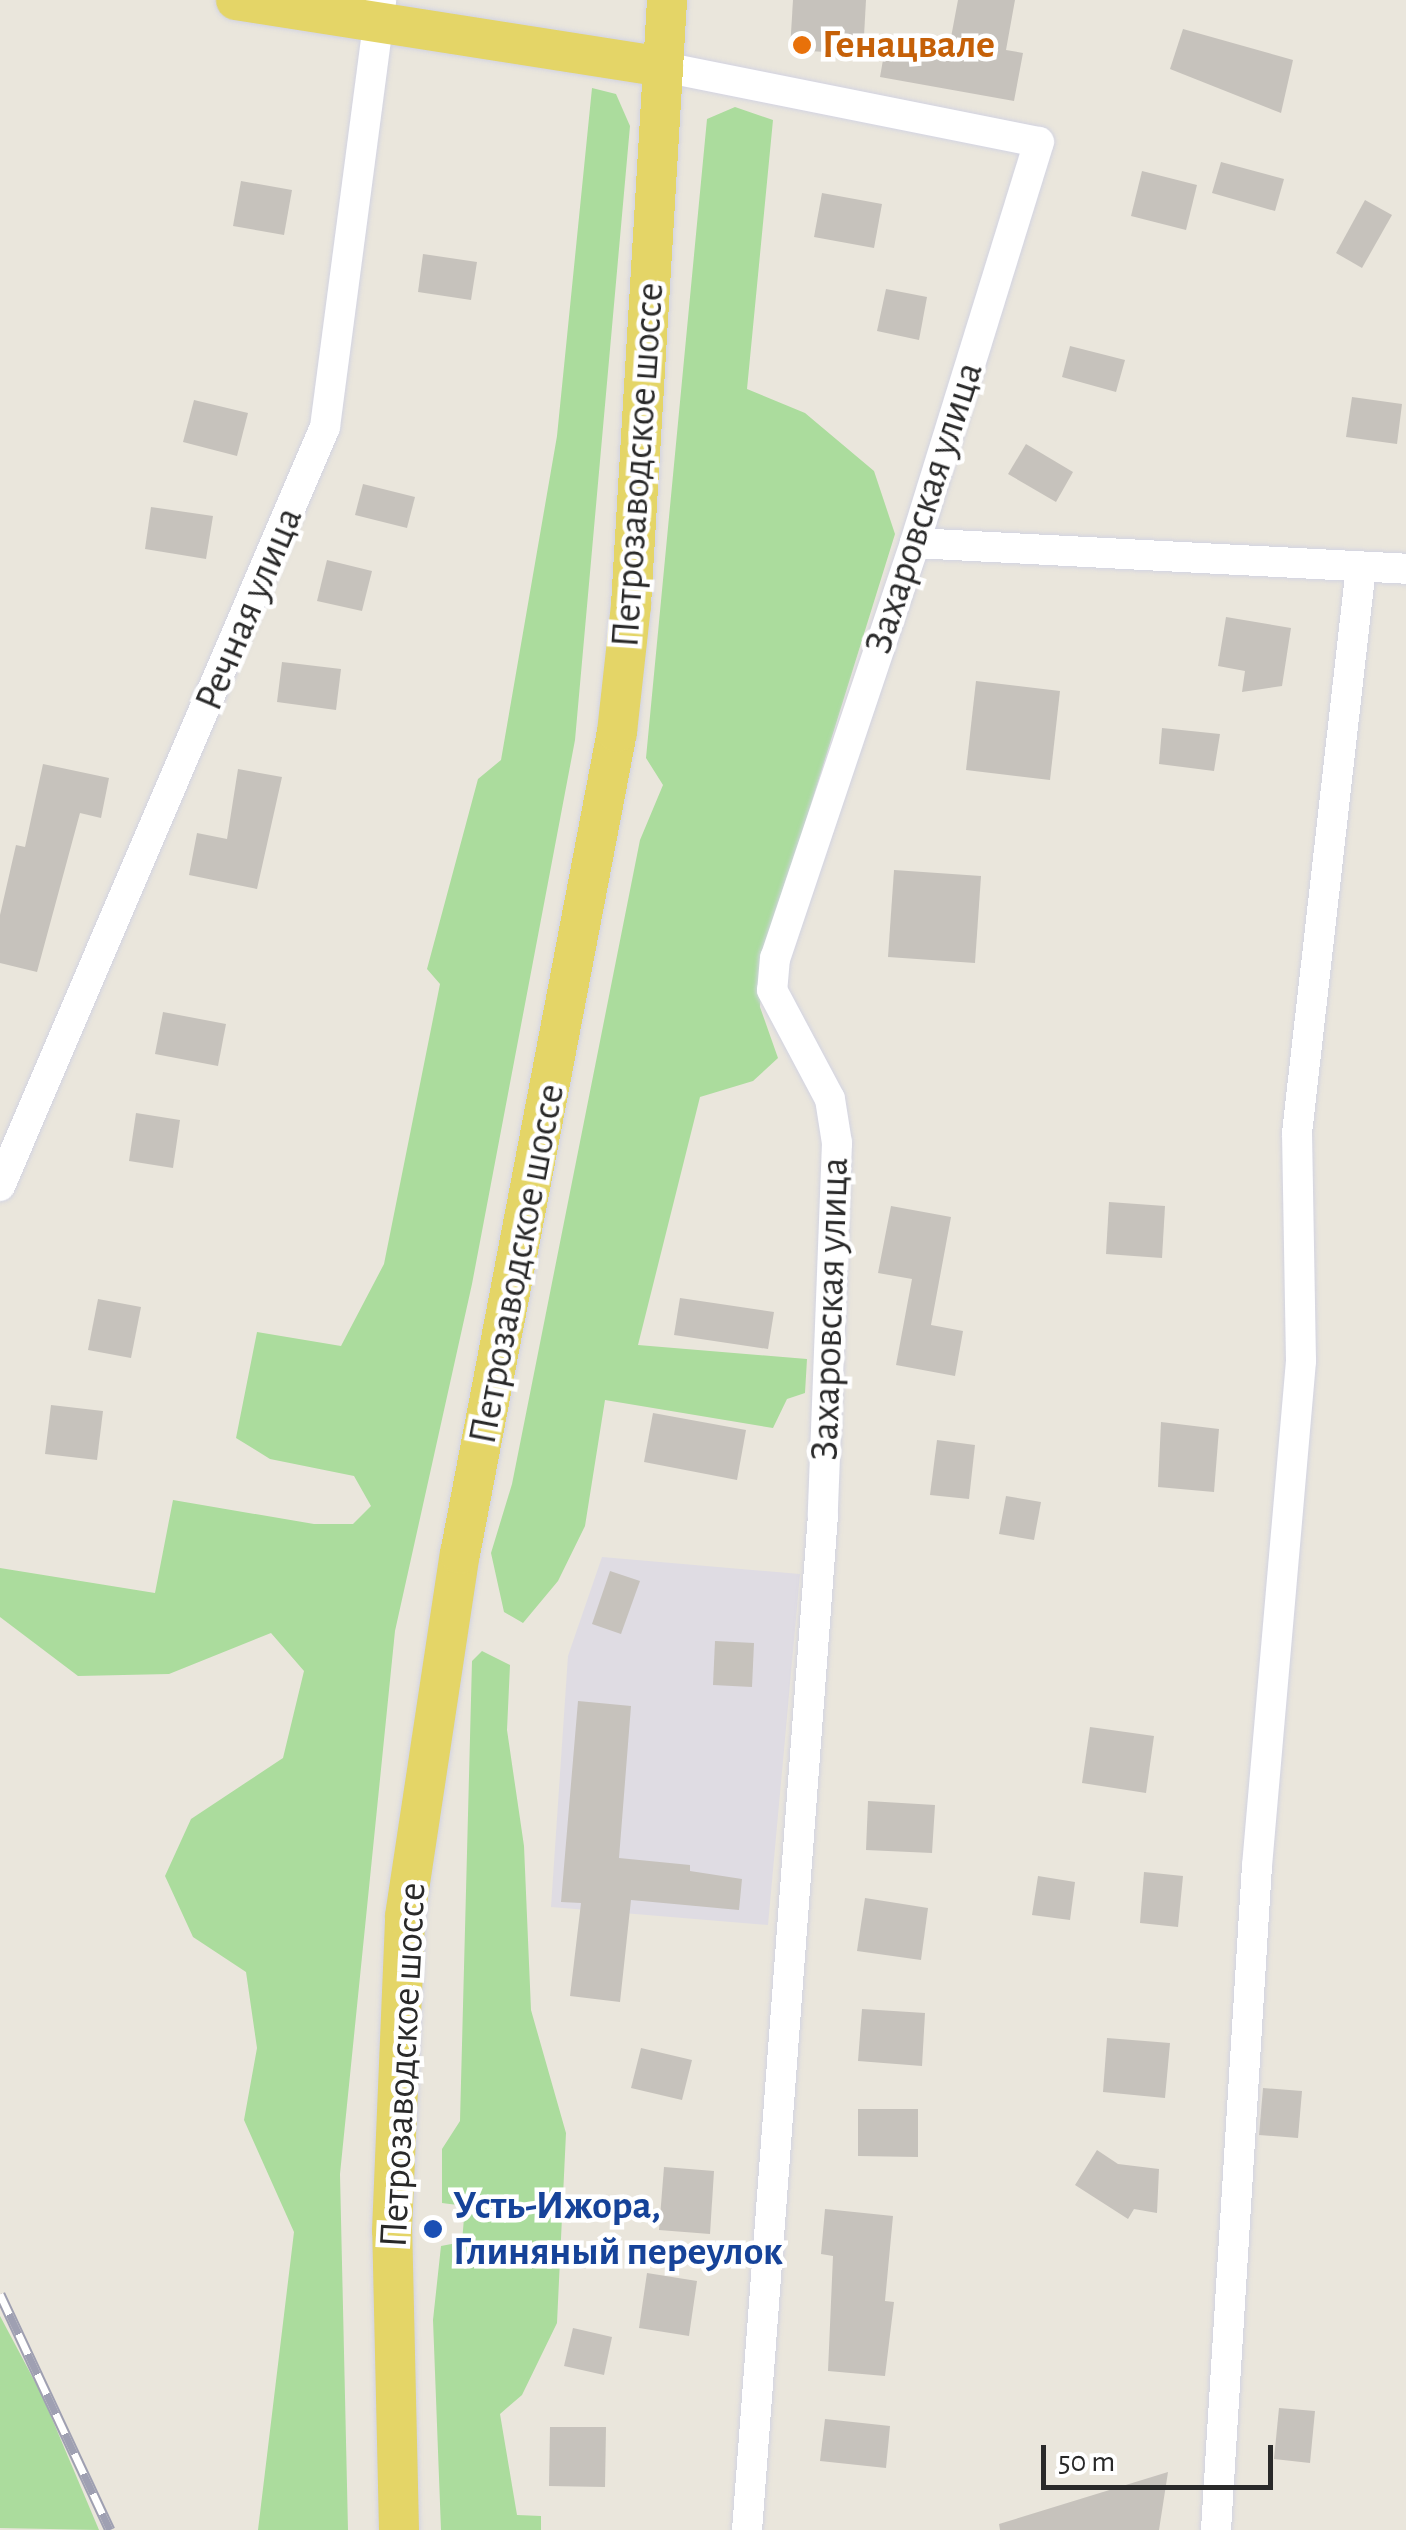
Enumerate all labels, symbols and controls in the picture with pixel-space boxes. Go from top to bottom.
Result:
place label: Генацвале [822,21,995,69]
marker: Генацвале [791,34,813,56]
street label: Петрозаводское шоссе [601,281,675,649]
street label: Захаровская улица [854,356,994,660]
street label: Речная улица [185,500,313,718]
street label: Петрозаводское шоссе [459,1080,575,1448]
street label: Захаровская улица [801,1156,859,1462]
street label: Петрозаводское шоссе [369,1881,437,2249]
place label: Усть-Ижора, Глиняный переулок [453,2182,783,2276]
marker: Усть-Ижора, Глиняный переулок [422,2218,444,2240]
scale bar [1046,2425,1278,2487]
text: 50 m [1058,2447,1115,2477]

